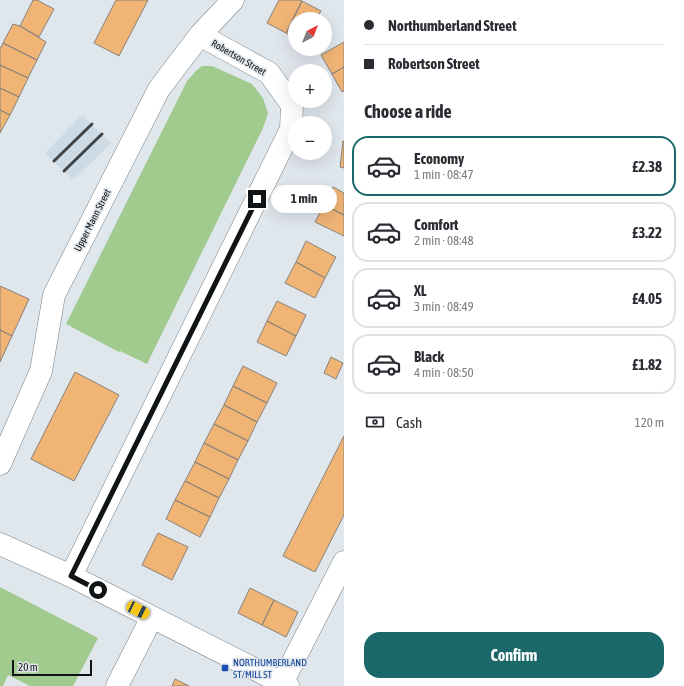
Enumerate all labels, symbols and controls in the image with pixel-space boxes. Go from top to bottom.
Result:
north arrow [288,12,332,56]
map controls [288,12,332,160]
text: Northumberland Street [388,17,516,34]
street label: Robertson Street [210,37,268,78]
text: Robertson Street [388,55,480,72]
button: + [288,64,332,108]
text: Choose a ride [364,101,452,122]
button: − [288,116,332,160]
icon: car [366,148,402,184]
text: Economy [414,150,464,167]
text: £2.38 [632,158,662,175]
text: 1 min · 08:47 [414,167,474,182]
callout: 1 min [271,185,337,213]
street label: Upper Mann Street [72,187,113,253]
route end [248,190,266,208]
text: 1 min [291,191,317,206]
icon: car [366,214,402,250]
text: Comfort [414,216,458,233]
text: £3.22 [632,224,662,241]
text: 2 min · 08:48 [414,233,474,248]
icon: car [366,280,402,316]
text: XL [414,282,427,299]
text: £4.05 [632,290,662,307]
text: 3 min · 08:49 [414,299,474,314]
icon: car [366,346,402,382]
text: Black [414,348,444,365]
text: £1.82 [632,356,662,373]
text: 4 min · 08:50 [414,365,474,380]
icon: cash [364,411,386,433]
text: Cash [396,414,422,431]
text: 120 m [635,415,664,430]
route start [89,581,107,599]
car [125,599,151,621]
button: Confirm [364,632,664,678]
place label: NORTHUMBERLAND ST/MILL ST [233,657,307,680]
scale bar [12,658,92,677]
text: 20 m [18,661,38,673]
marker: NORTHUMBERLAND ST/MILL ST [220,663,230,673]

